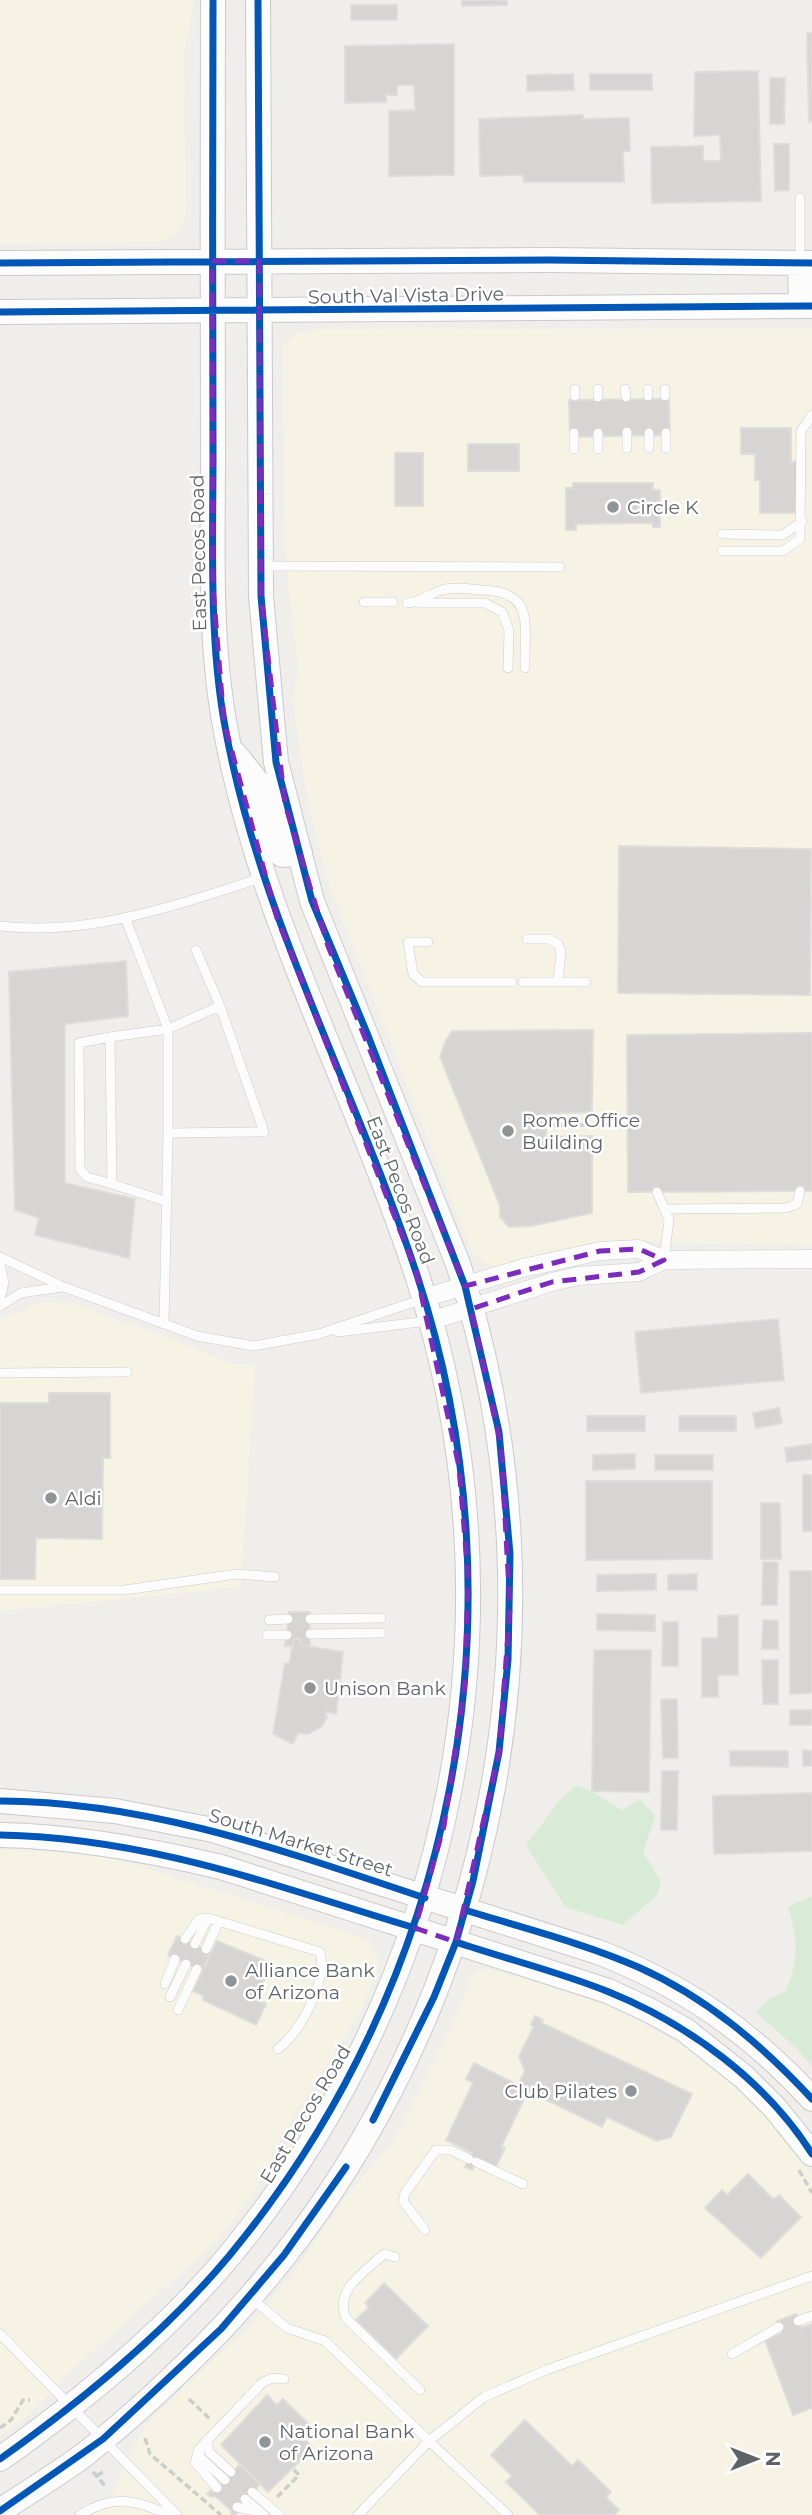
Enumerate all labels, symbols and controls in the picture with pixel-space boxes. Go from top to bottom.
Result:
street label: South Val Vista Drive [308,282,504,309]
street label: East Pecos Road [186,474,211,632]
place label: Circle K [627,496,699,519]
marker: Circle K [605,499,621,515]
place label: Rome Office Building [522,1109,640,1154]
street label: East Pecos Road [362,1113,439,1268]
marker: Rome Office Building [500,1123,516,1139]
place label: Aldi [65,1487,102,1510]
marker: Aldi [43,1490,59,1506]
place label: Unison Bank [324,1677,446,1700]
marker: Unison Bank [302,1680,318,1696]
street label: South Market Street [206,1804,396,1882]
place label: Alliance Bank of Arizona [245,1959,375,2004]
marker: Alliance Bank of Arizona [223,1973,239,1989]
street label: East Pecos Road [255,2041,356,2187]
place label: Club Pilates [505,2080,617,2103]
marker: Club Pilates [623,2083,639,2099]
place label: National Bank of Arizona [279,2420,415,2465]
north arrow [721,2424,791,2494]
marker: National Bank of Arizona [257,2434,273,2450]
text: N [761,2451,784,2467]

